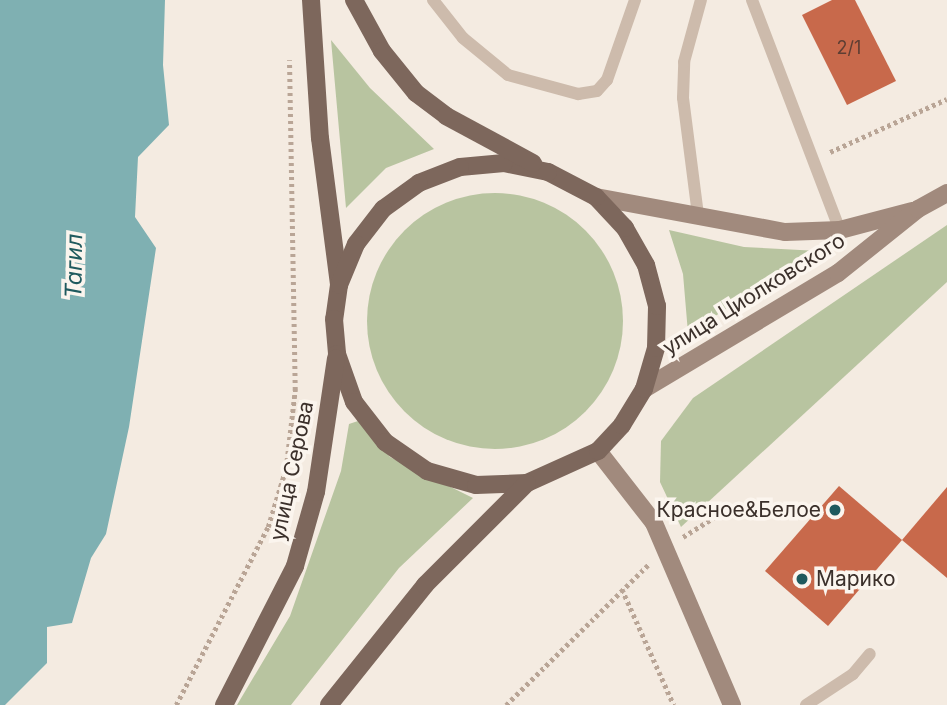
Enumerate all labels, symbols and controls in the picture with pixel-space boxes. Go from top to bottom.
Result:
house number: 2/1 [837,37,861,59]
street label: улица Циолковского [658,228,850,360]
water label: Тагил [60,233,88,299]
street label: улица Серова [265,399,319,543]
place label: Красное&Белое [657,497,821,523]
marker: Красное&Белое [827,502,843,518]
place label: Марико [816,566,896,592]
marker: Марико [794,571,810,587]

